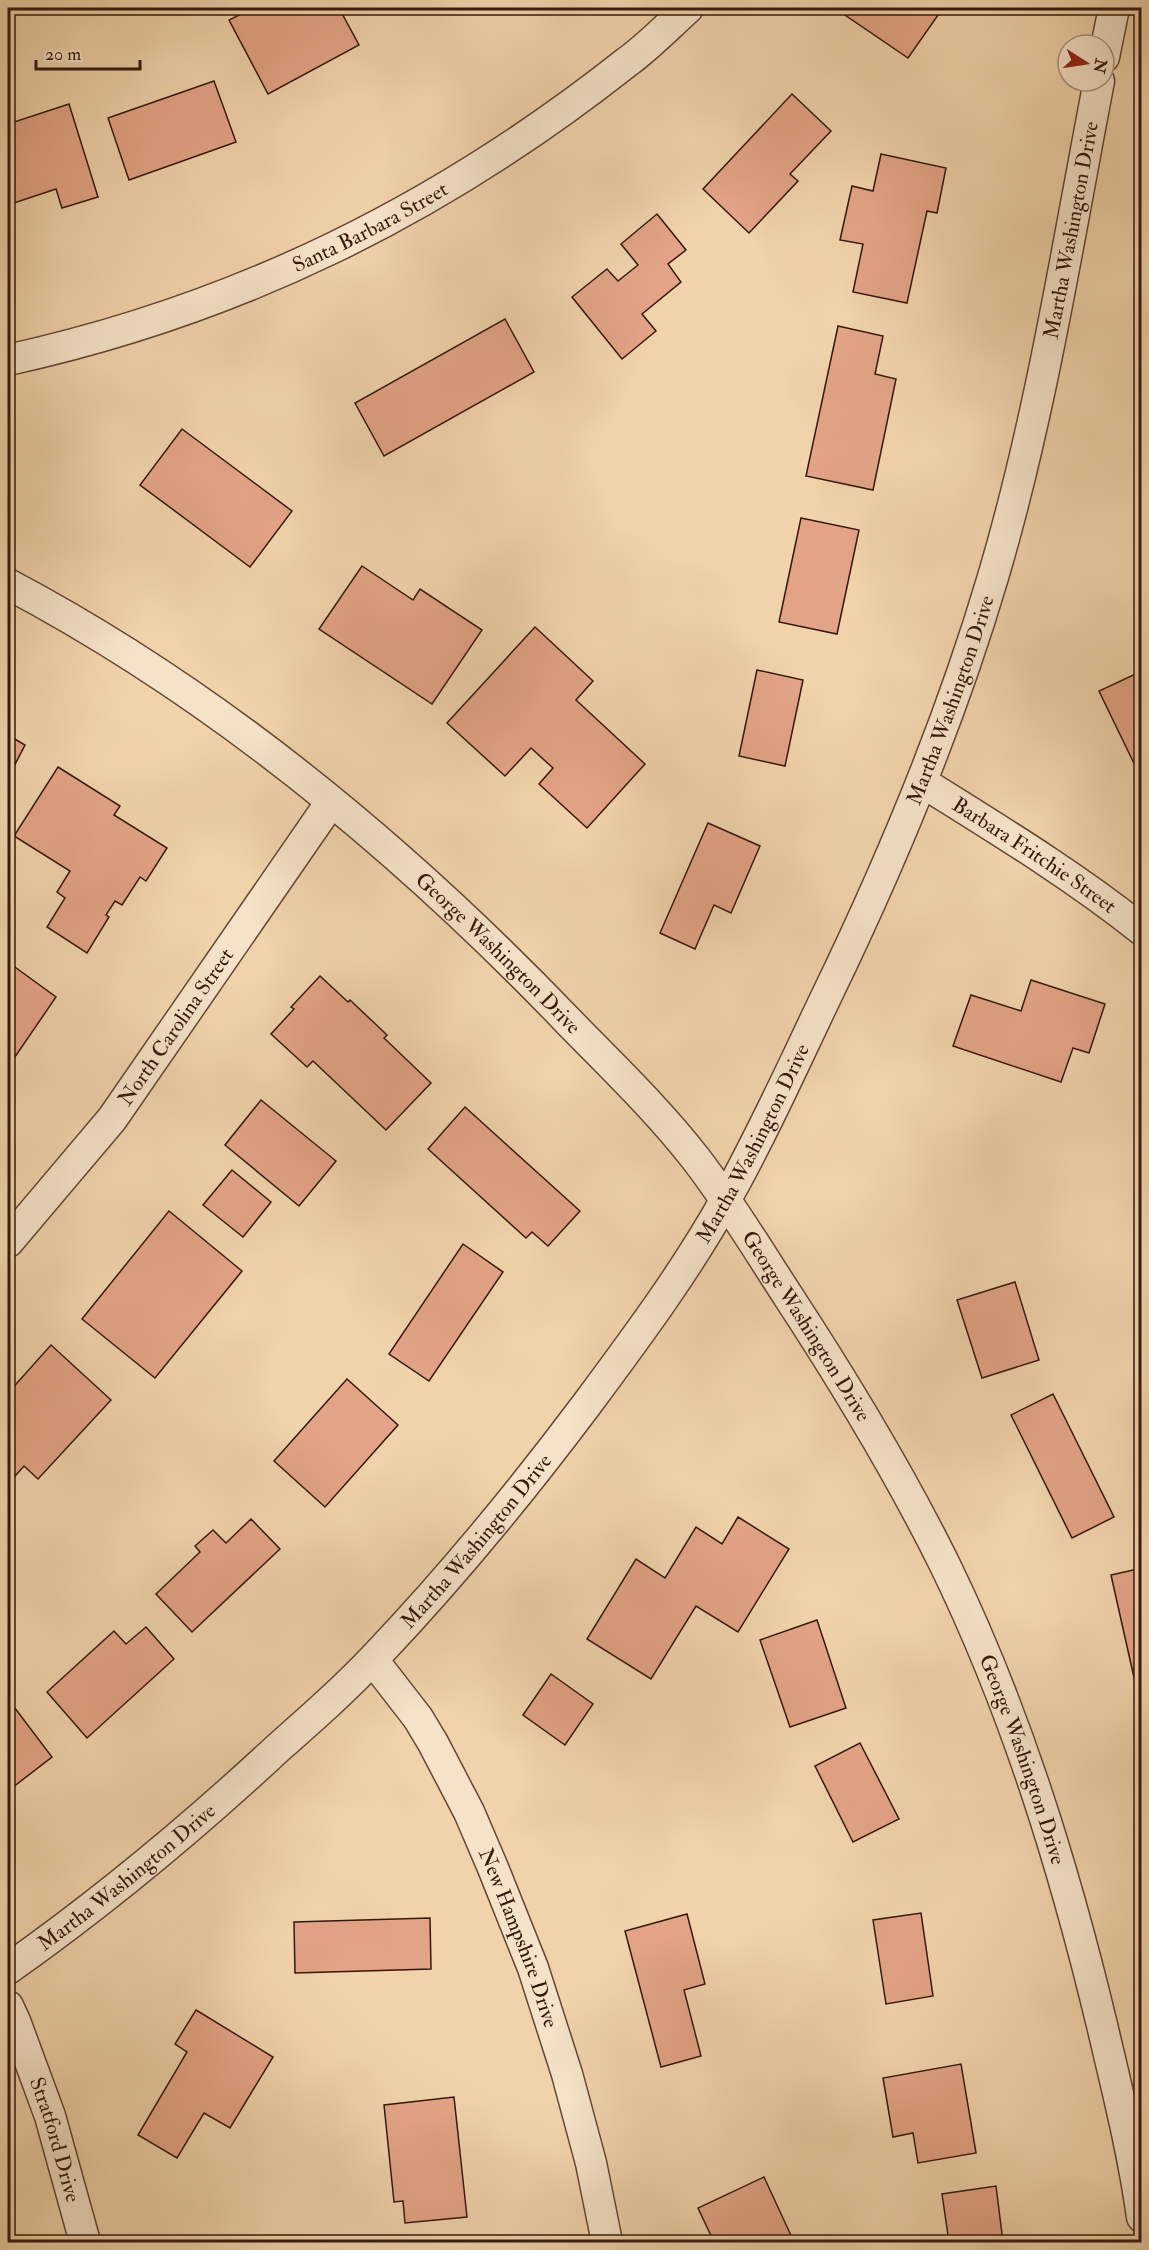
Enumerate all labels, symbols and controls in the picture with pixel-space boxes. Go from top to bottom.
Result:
scale bar [36,33,140,71]
north arrow [1056,33,1116,93]
text: 20 m [45,43,81,66]
text: N [1088,56,1111,76]
street label: Martha Washington Drive [1037,119,1105,341]
street label: Santa Barbara Street [288,175,453,278]
street label: Martha Washington Drive [900,592,1000,809]
street label: Barbara Fritchie Street [947,791,1122,919]
street label: George Washington Drive [410,866,587,1040]
street label: North Carolina Street [112,943,240,1111]
street label: Martha Washington Drive [690,1039,816,1248]
street label: George Washington Drive [736,1225,877,1427]
street label: Martha Washington Drive [395,1448,558,1634]
street label: George Washington Drive [973,1650,1072,1868]
street label: Martha Washington Drive [32,1797,221,1957]
street label: New Hampshire Drive [473,1844,565,2031]
street label: Stratford Drive [23,2073,87,2205]

